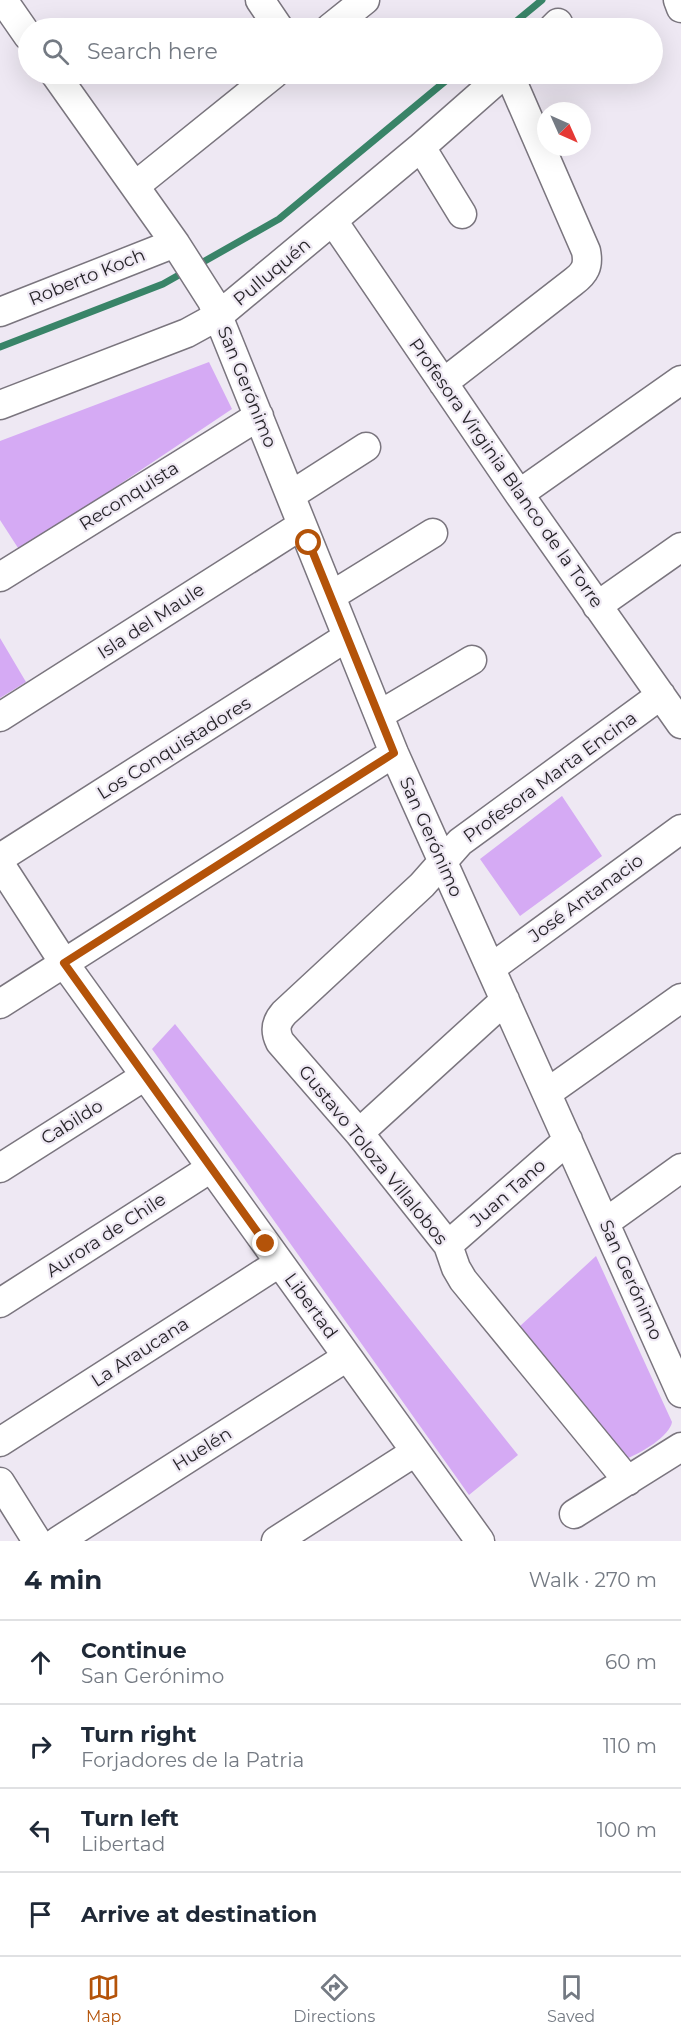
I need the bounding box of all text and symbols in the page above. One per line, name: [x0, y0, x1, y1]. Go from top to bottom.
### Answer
search box: [18, 18, 663, 84]
icon: search: [39, 35, 72, 68]
text: Search here: [87, 38, 218, 65]
north arrow: [537, 102, 591, 156]
street label: Pulluquén: [229, 233, 315, 311]
street label: Roberto Koch: [26, 244, 148, 310]
street label: San Gerónimo: [213, 323, 281, 451]
street label: Profesora Virginia Blanco de la Torre: [404, 334, 608, 612]
street label: Reconquista: [75, 457, 183, 535]
route start: [295, 529, 321, 555]
street label: Isla del Maule: [94, 578, 209, 664]
street label: Los Conquistadores: [93, 692, 255, 804]
street label: Profesora Marta Encina: [459, 707, 641, 847]
street label: San Gerónimo: [395, 774, 467, 900]
street label: José Antanacio: [524, 849, 648, 948]
street label: Gustavo Toloza Villalobos: [294, 1061, 452, 1249]
street label: Cabildo: [37, 1094, 107, 1150]
street label: Juan Tano: [465, 1154, 550, 1232]
street label: Aurora de Chile: [42, 1188, 170, 1282]
street label: San Gerónimo: [595, 1217, 667, 1343]
route end: [252, 1230, 278, 1256]
street label: Libertad: [280, 1269, 342, 1343]
street label: La Araucana: [87, 1312, 193, 1392]
street label: Huelén: [168, 1422, 236, 1476]
text: 4 min: [24, 1564, 102, 1596]
text: Walk · 270 m: [529, 1568, 657, 1592]
text: Continue: [81, 1637, 187, 1664]
icon: ahead: [24, 1646, 57, 1679]
text: 60 m: [605, 1650, 657, 1674]
text: San Gerónimo: [81, 1664, 224, 1688]
text: Turn right: [81, 1721, 196, 1748]
icon: right: [24, 1730, 57, 1763]
text: 110 m: [603, 1734, 657, 1758]
text: Forjadores de la Patria: [81, 1748, 304, 1772]
text: Turn left: [81, 1805, 179, 1832]
icon: left: [24, 1814, 57, 1847]
text: 100 m: [597, 1818, 657, 1842]
text: Libertad: [81, 1832, 165, 1856]
icon: arrive: [24, 1898, 57, 1931]
text: Arrive at destination: [81, 1901, 317, 1928]
tab: Map: [86, 1971, 121, 2026]
tab: Directions: [293, 1971, 375, 2026]
tab: Saved: [547, 1971, 595, 2026]

